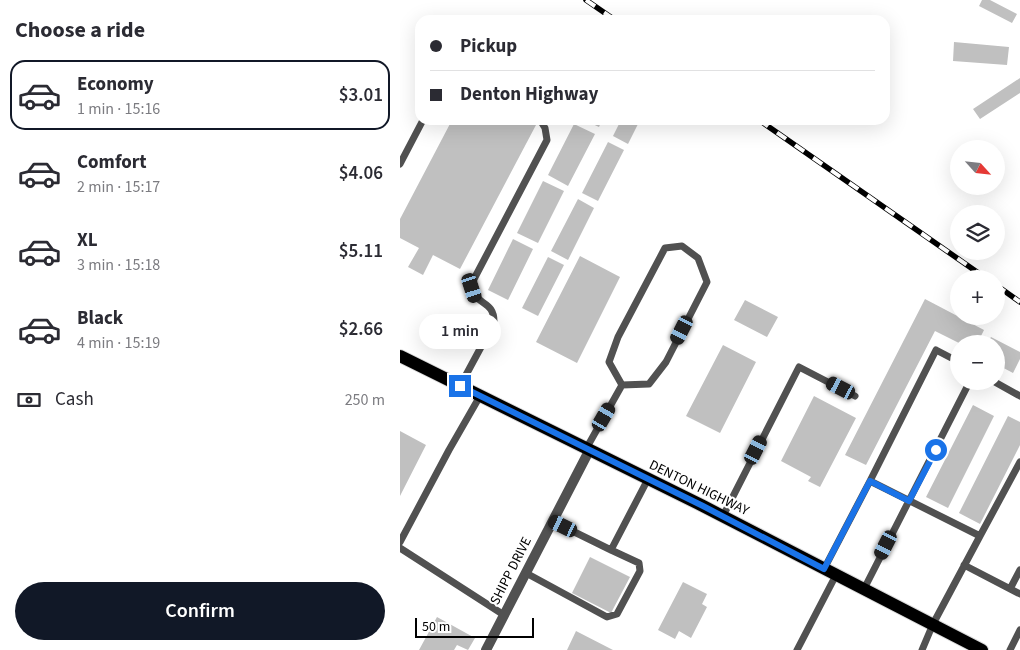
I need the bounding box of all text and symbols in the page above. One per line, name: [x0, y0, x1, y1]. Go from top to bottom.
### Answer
text: Choose a ride: [15, 14, 145, 46]
text: Pickup: [460, 33, 517, 60]
text: Economy: [77, 71, 154, 98]
icon: car: [17, 73, 62, 118]
text: Denton Highway: [460, 81, 598, 108]
text: $3.01: [339, 82, 383, 109]
text: 1 min · 15:16: [77, 98, 160, 120]
north arrow: [950, 140, 1005, 195]
map controls: [950, 140, 1005, 390]
text: Comfort: [77, 149, 147, 176]
icon: car: [17, 151, 62, 196]
text: $4.06: [339, 160, 383, 187]
text: 2 min · 15:17: [77, 176, 160, 198]
button: layers: [950, 205, 1005, 260]
text: XL: [77, 227, 98, 254]
icon: car: [17, 229, 62, 274]
text: $5.11: [339, 238, 383, 265]
text: 3 min · 15:18: [77, 254, 160, 276]
button: +: [950, 270, 1005, 325]
car: [460, 271, 483, 305]
text: Black: [77, 305, 123, 332]
icon: car: [17, 307, 62, 352]
car: [668, 313, 695, 347]
callout: 1 min: [419, 314, 501, 348]
text: $2.66: [339, 316, 383, 343]
text: 1 min: [441, 320, 479, 342]
text: 4 min · 15:19: [77, 332, 160, 354]
button: −: [950, 335, 1005, 390]
route end: [449, 375, 471, 397]
car: [824, 375, 857, 401]
icon: cash: [15, 386, 43, 414]
text: Cash: [55, 386, 94, 413]
text: 250 m: [345, 389, 385, 411]
car: [590, 400, 617, 434]
car: [742, 433, 769, 467]
route start: [925, 439, 947, 461]
street label: DENTON HIGHWAY: [646, 455, 753, 521]
car: [546, 513, 579, 539]
car: [872, 528, 899, 562]
street label: SHIPP DRIVE: [485, 534, 537, 608]
button: Confirm: [15, 582, 385, 640]
scale bar: [415, 615, 534, 638]
text: 50 m: [422, 617, 450, 637]

